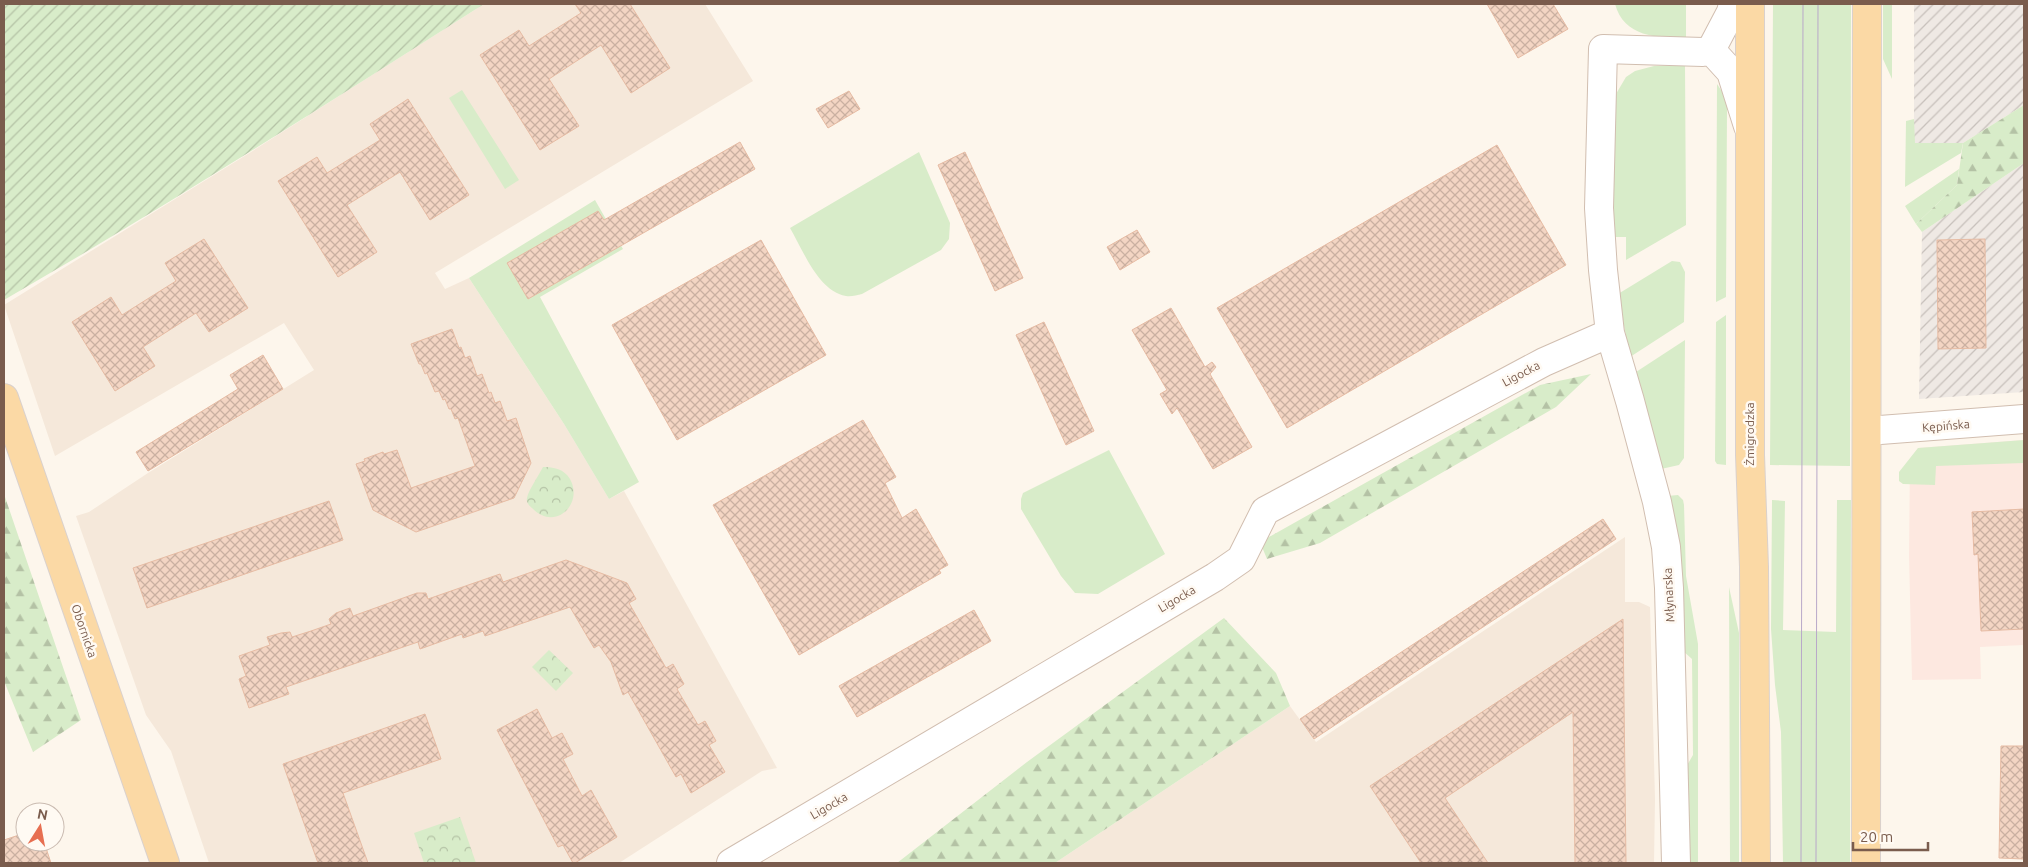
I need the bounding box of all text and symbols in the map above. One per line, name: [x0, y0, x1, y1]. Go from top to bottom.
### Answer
street label: Ligocka: [1500, 358, 1542, 389]
street label: Żmigrodzka: [1743, 402, 1756, 466]
street label: Kępińska: [1921, 417, 1970, 434]
street label: Młynarska: [1661, 568, 1676, 623]
street label: Ligocka: [1156, 583, 1198, 614]
street label: Obornicka: [69, 602, 100, 659]
street label: Ligocka: [808, 790, 850, 821]
north arrow: [15, 802, 65, 852]
text: N: [36, 805, 49, 823]
scale bar: [1853, 820, 1928, 852]
text: 20 m: [1860, 828, 1893, 845]

